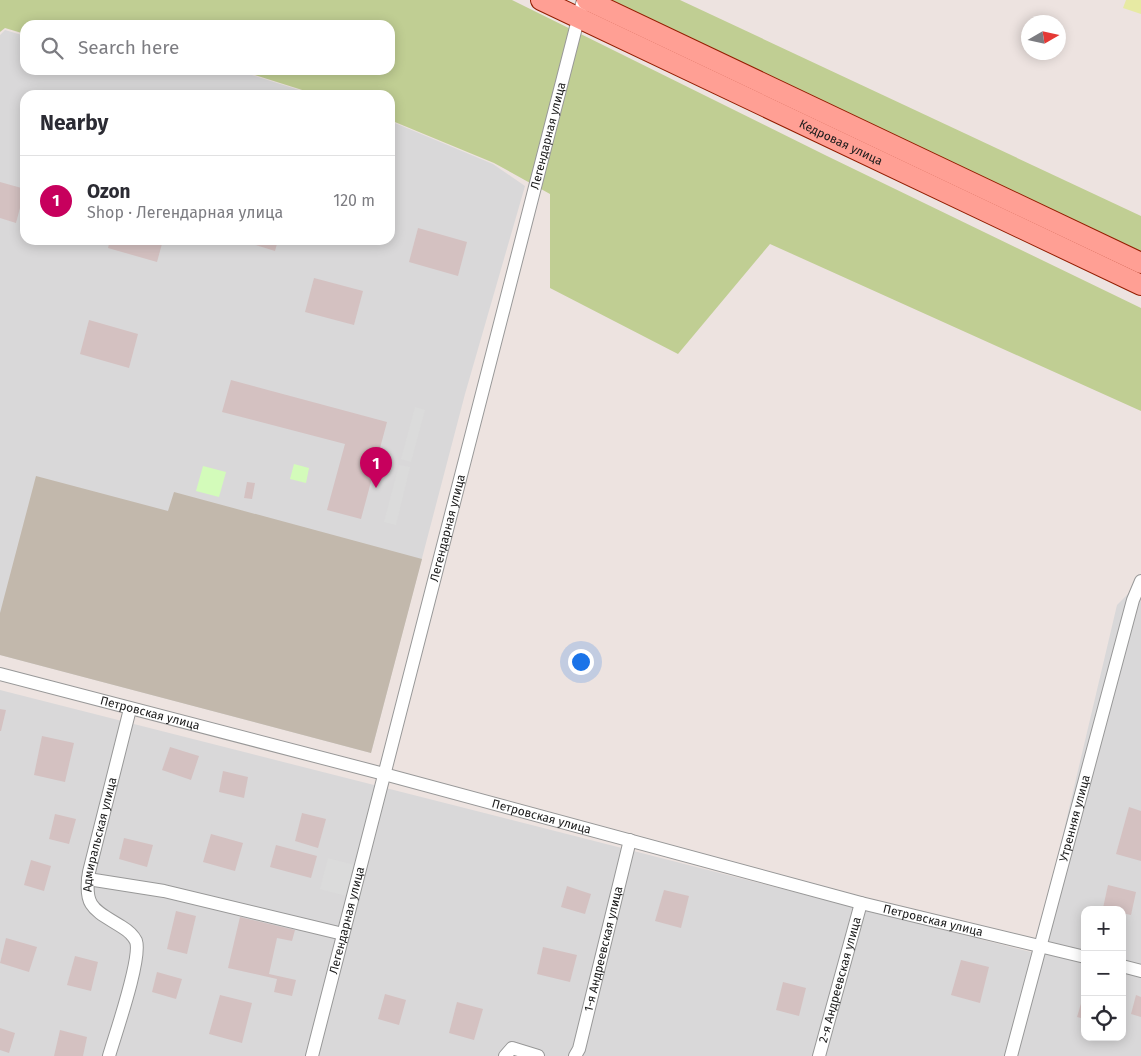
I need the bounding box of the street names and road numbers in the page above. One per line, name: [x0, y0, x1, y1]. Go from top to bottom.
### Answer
street label: Легендарная улица: [528, 81, 569, 191]
street label: Кедровая улица: [797, 117, 885, 168]
street label: Легендарная улица: [427, 473, 468, 583]
street label: Петровская улица: [99, 693, 201, 733]
street label: Утренняя улица: [1056, 773, 1093, 863]
street label: Адмиральская улица: [80, 776, 120, 892]
street label: Петровская улица: [490, 796, 593, 837]
street label: Легендарная улица: [326, 865, 367, 976]
street label: 1-я Андреевская улица: [581, 885, 625, 1013]
street label: Петровская улица: [882, 902, 984, 939]
street label: 2-я Андреевская улица: [816, 915, 864, 1044]

